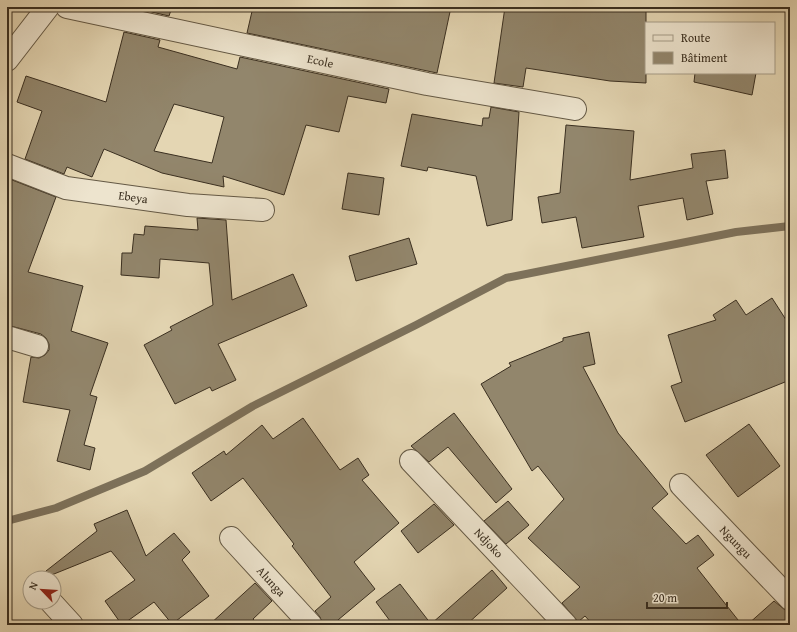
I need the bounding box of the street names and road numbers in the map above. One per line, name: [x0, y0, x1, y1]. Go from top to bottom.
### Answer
street label: Ecole: [306, 50, 335, 72]
street label: Ebeya: [117, 186, 149, 207]
street label: Ngungu: [716, 522, 756, 562]
street label: Ndjoko: [471, 524, 507, 562]
street label: Alunga: [253, 562, 290, 600]

